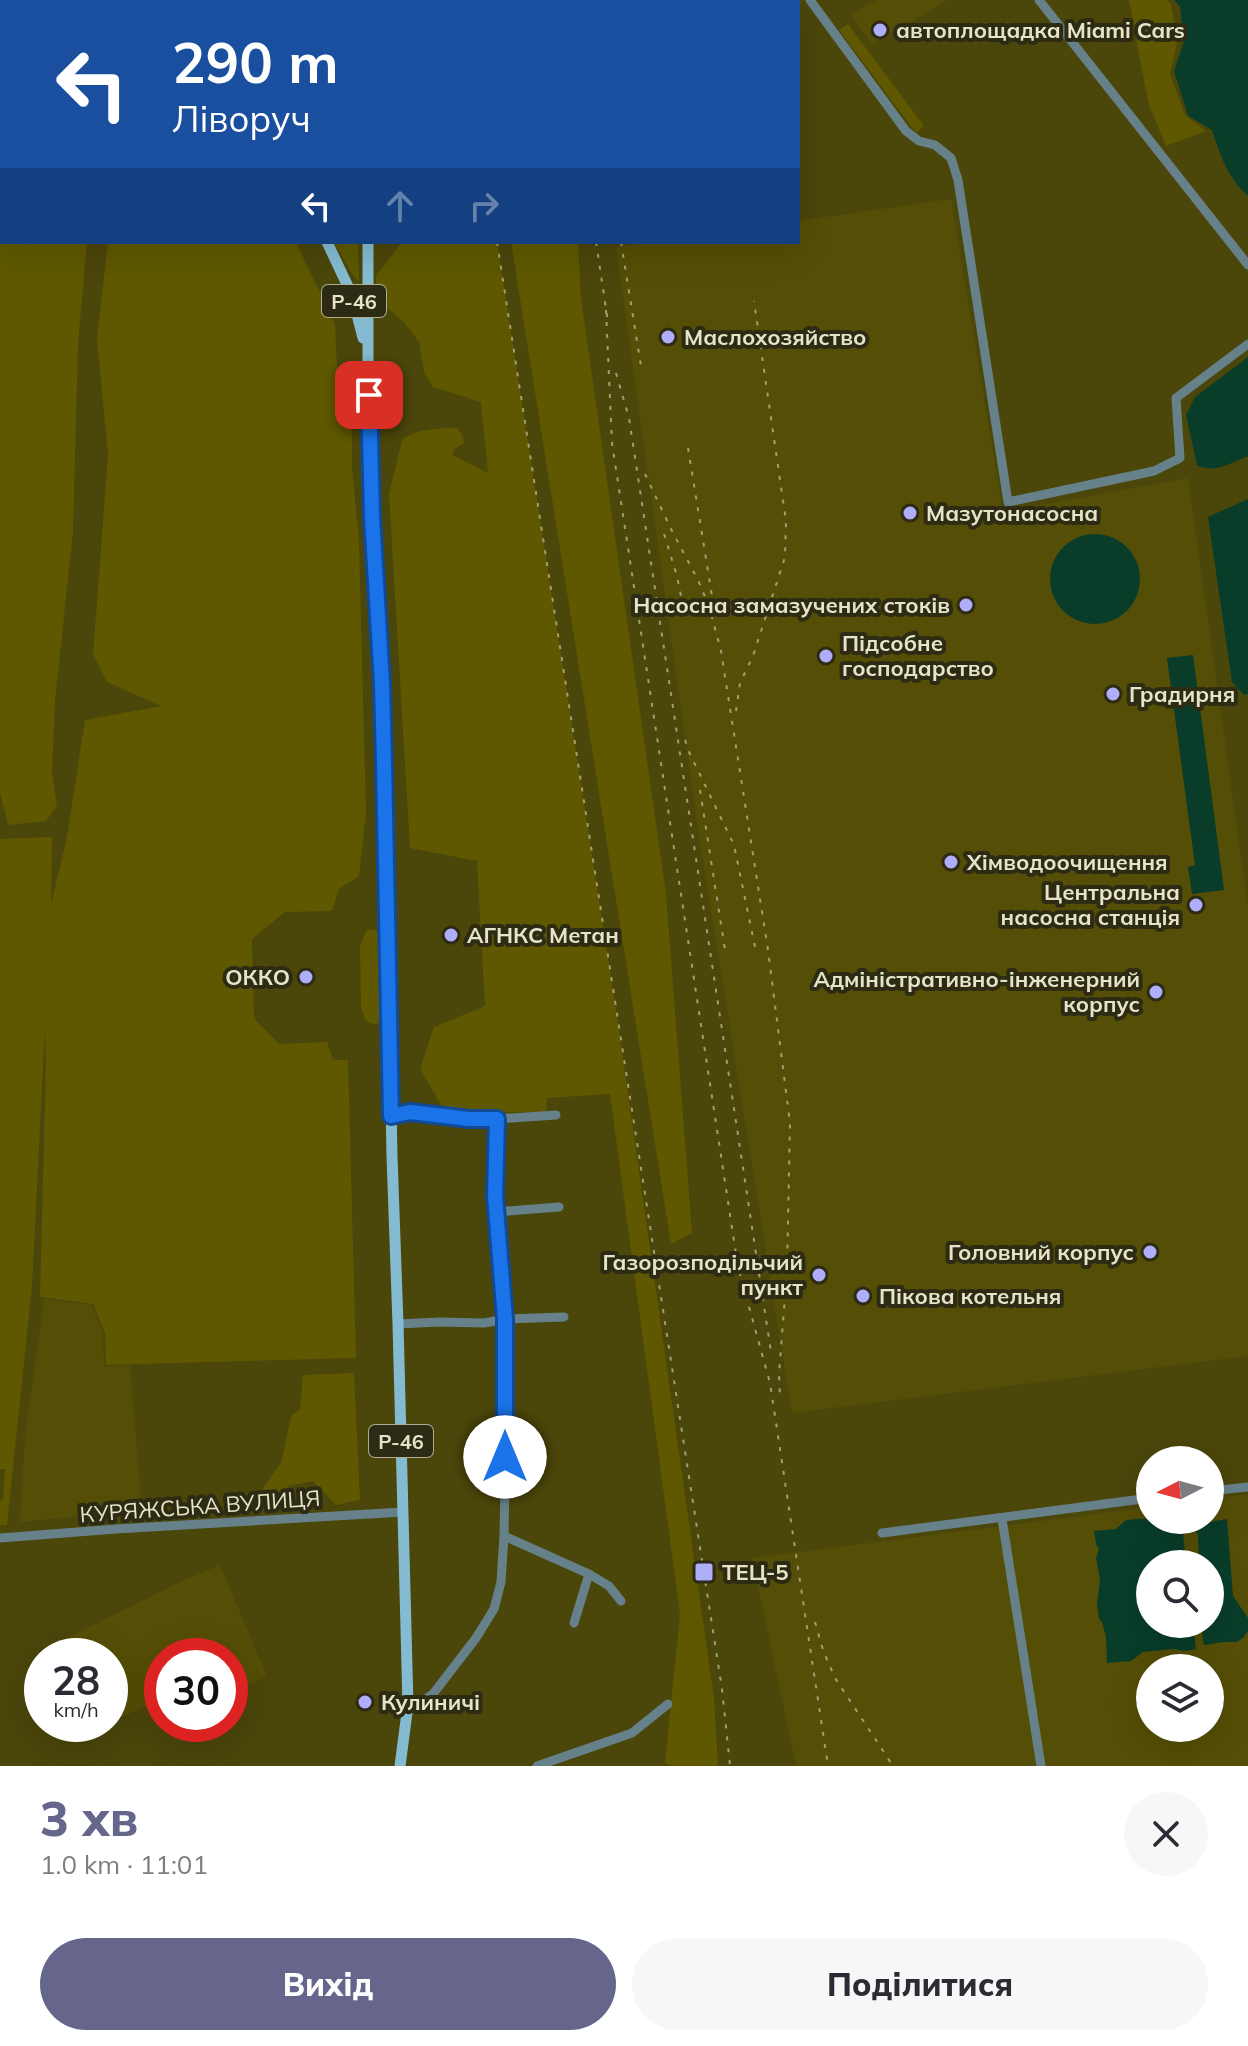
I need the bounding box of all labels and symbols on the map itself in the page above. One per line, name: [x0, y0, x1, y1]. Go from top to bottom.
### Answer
place label: автоплощадка Miami Cars: [896, 16, 1185, 44]
marker: автоплощадка Miami Cars: [871, 21, 889, 39]
road number: Р-46: [322, 285, 386, 317]
place label: Маслохозяйство: [684, 323, 866, 351]
marker: Маслохозяйство: [659, 328, 677, 346]
pin: [335, 361, 403, 429]
place label: Мазутонасосна: [926, 499, 1098, 527]
marker: Мазутонасосна: [901, 504, 919, 522]
place label: Насосна замазучених стоків: [633, 591, 950, 619]
marker: Насосна замазучених стоків: [957, 596, 975, 614]
place label: Підсобне господарство: [842, 629, 994, 682]
marker: Підсобне господарство: [817, 647, 835, 665]
place label: Градирня: [1129, 680, 1235, 708]
marker: Градирня: [1104, 685, 1122, 703]
place label: Хімводоочищення: [966, 848, 1168, 876]
marker: Хімводоочищення: [942, 853, 960, 871]
place label: Центральна насосна станція: [1001, 878, 1180, 931]
marker: Центральна насосна станція: [1187, 896, 1205, 914]
place label: АГНКС Метан: [467, 921, 619, 949]
marker: АГНКС Метан: [442, 926, 460, 944]
place label: ОККО: [225, 963, 290, 991]
place label: Адміністративно-інженерний корпус: [814, 965, 1140, 1018]
marker: ОККО: [297, 968, 315, 986]
marker: Адміністративно-інженерний корпус: [1147, 983, 1165, 1001]
place label: Головний корпус: [948, 1238, 1134, 1266]
marker: Головний корпус: [1141, 1243, 1159, 1261]
place label: Газорозподільчий пункт: [603, 1248, 803, 1301]
marker: Газорозподільчий пункт: [810, 1266, 828, 1284]
place label: Пікова котельня: [879, 1282, 1061, 1310]
marker: Пікова котельня: [854, 1287, 872, 1305]
position arrow: [463, 1415, 547, 1499]
road number: Р-46: [369, 1425, 433, 1457]
north arrow: [1136, 1446, 1224, 1534]
street label: КУРЯЖСЬКА ВУЛИЦЯ: [79, 1484, 321, 1528]
place label: ТЕЦ-5: [722, 1558, 789, 1586]
marker: ТЕЦ-5: [693, 1561, 715, 1583]
speed limit sign: 30: [144, 1638, 248, 1742]
place label: Кулиничі: [381, 1688, 480, 1716]
marker: Кулиничі: [356, 1693, 374, 1711]

